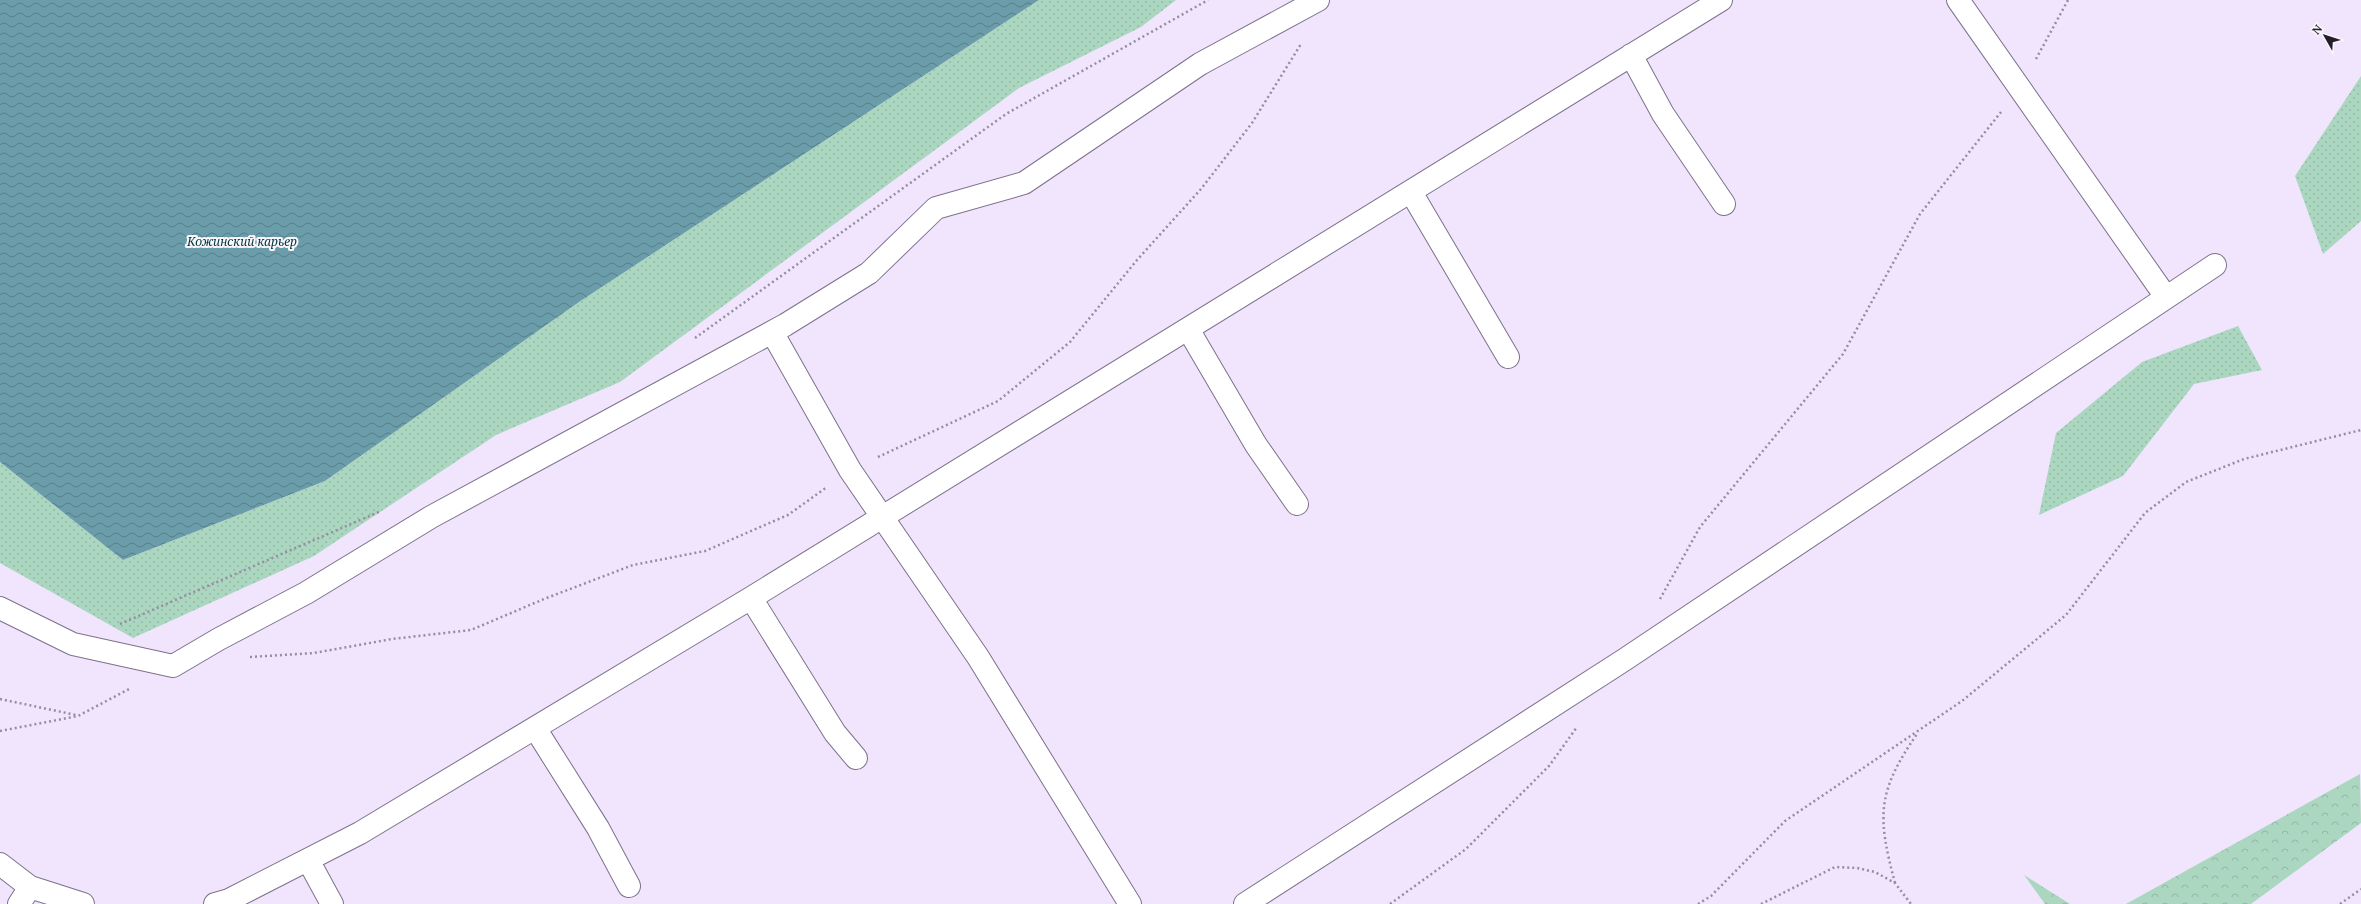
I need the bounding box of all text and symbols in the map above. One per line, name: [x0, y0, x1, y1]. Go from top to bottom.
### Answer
north arrow: [2305, 16, 2345, 56]
text: N: [2308, 21, 2326, 37]
water label: Кожинский карьер: [186, 233, 297, 250]

